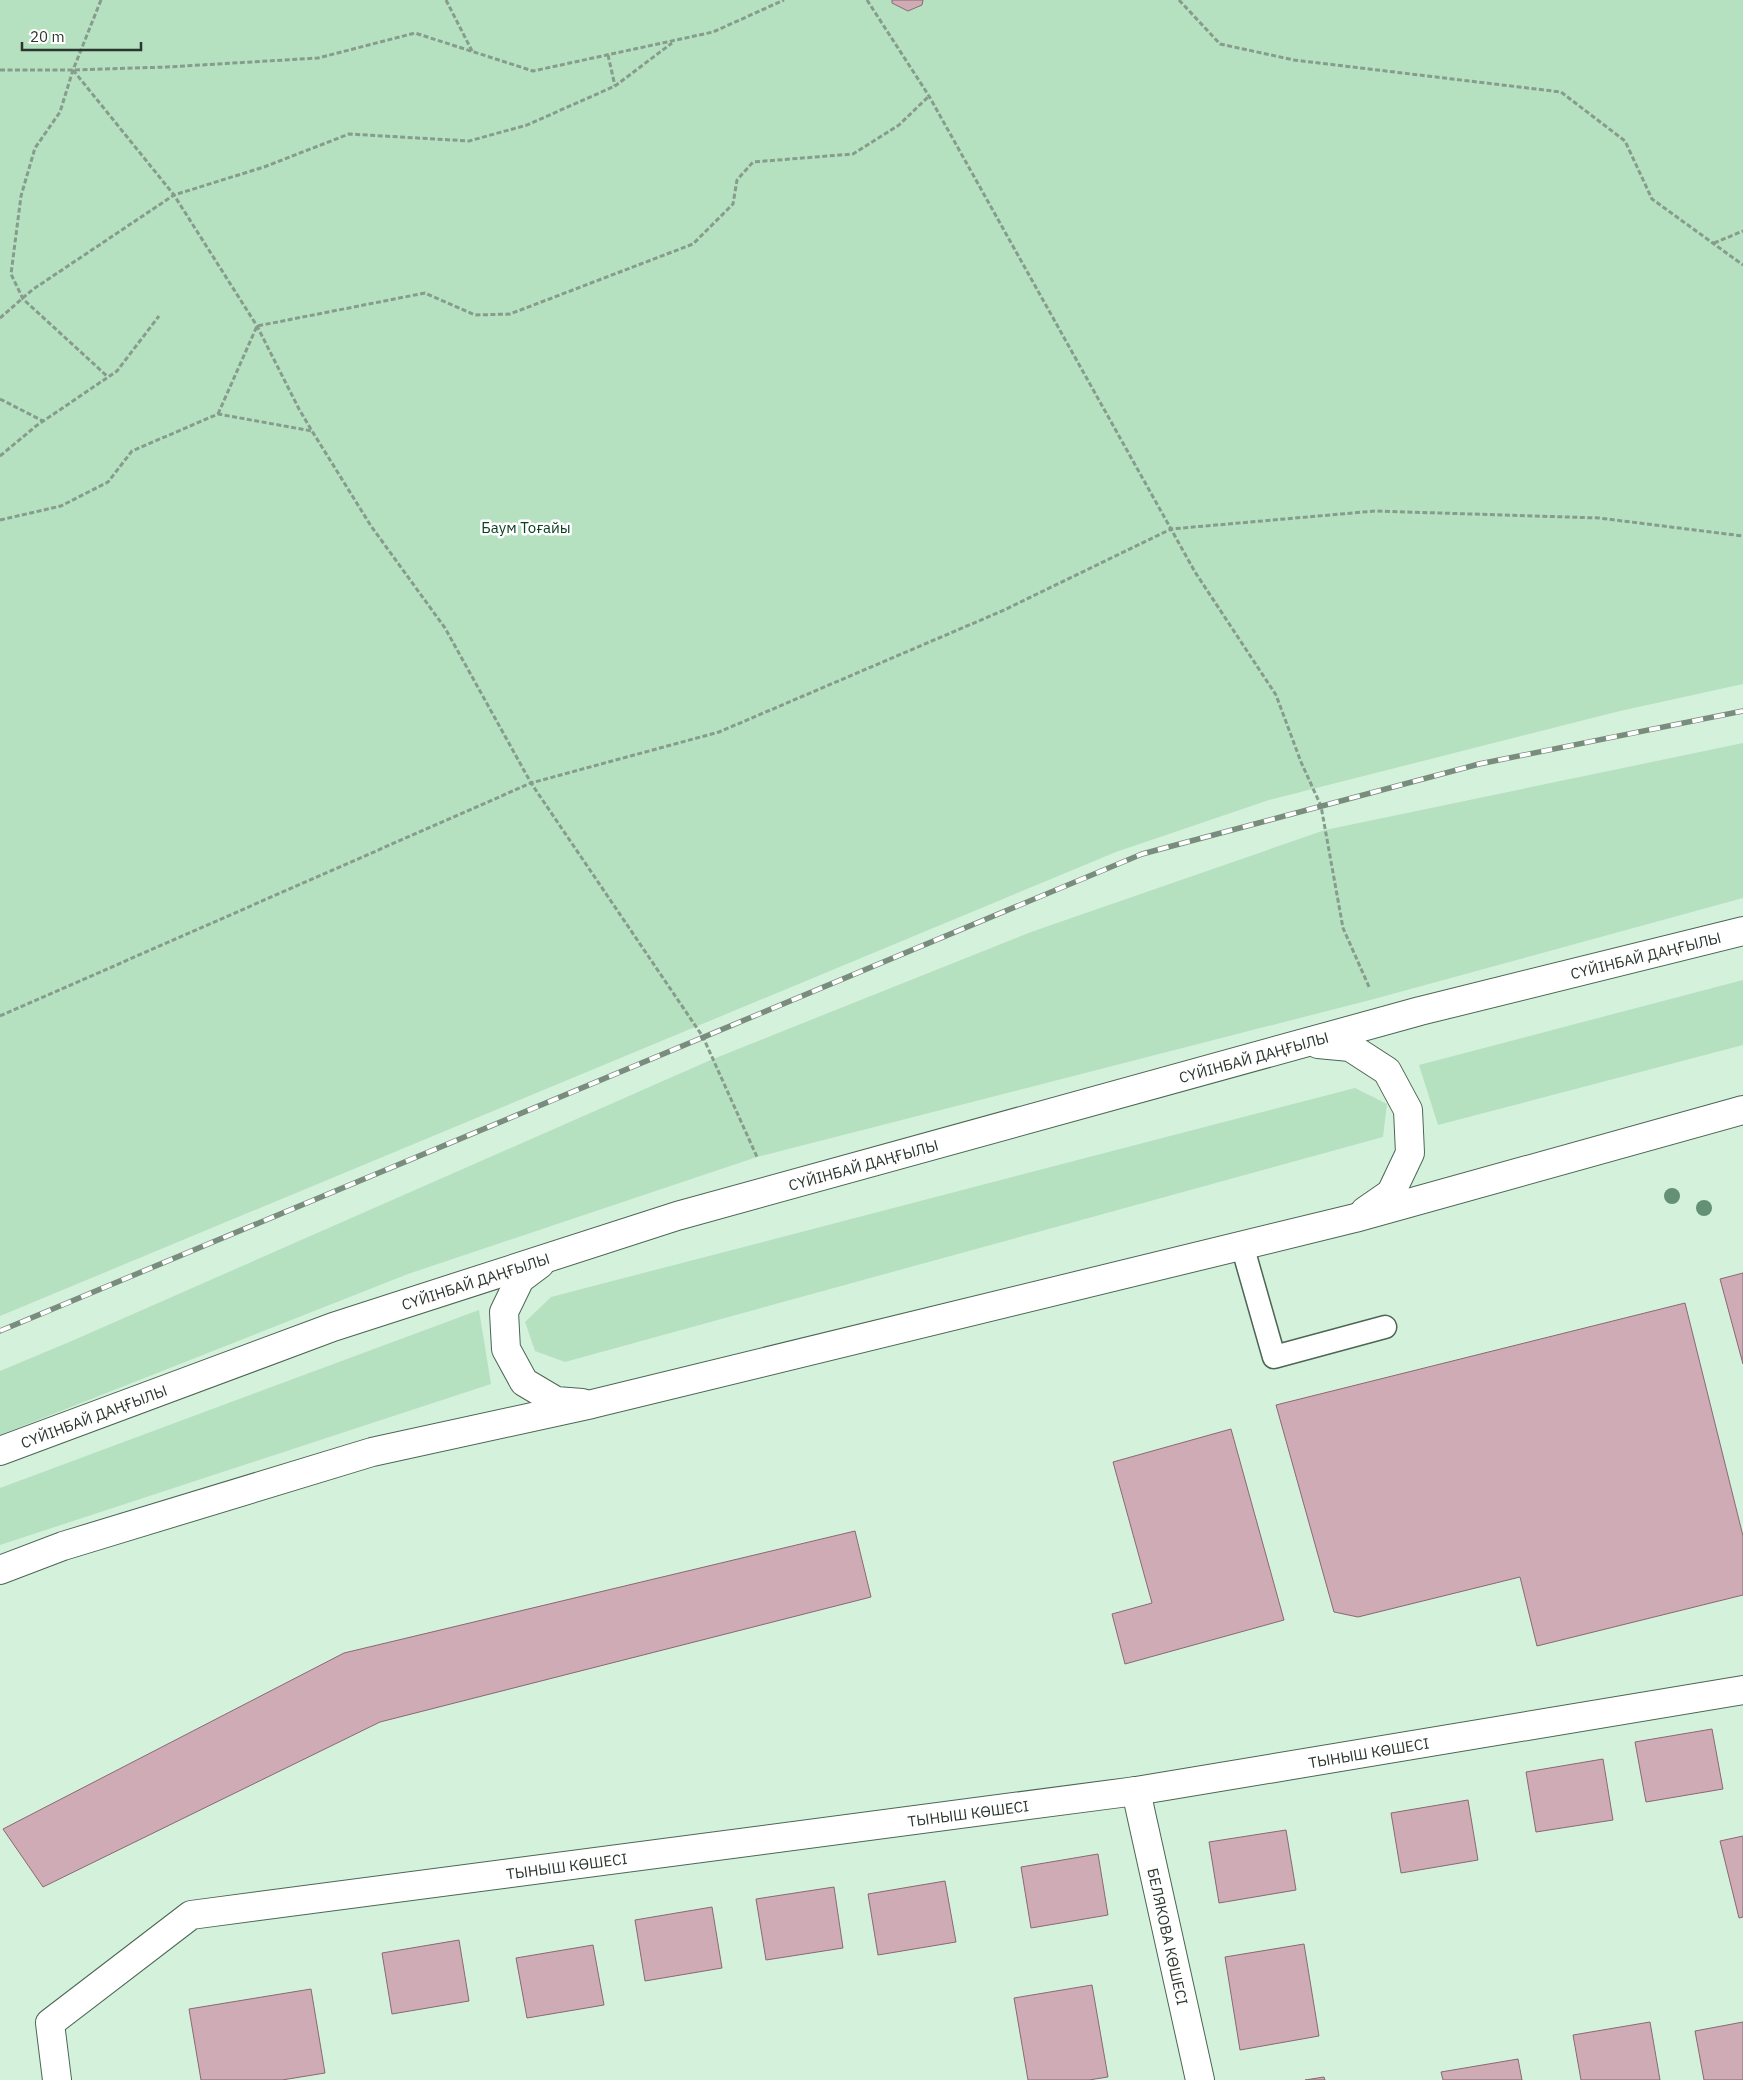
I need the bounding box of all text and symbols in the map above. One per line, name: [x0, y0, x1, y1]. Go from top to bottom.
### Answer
scale bar: [22, 20, 141, 52]
text: 20 m: [30, 27, 65, 46]
park label: Баум Тоғайы: [481, 518, 571, 537]
street label: СҮЙІНБАЙ ДАҢҒЫЛЫ: [1568, 927, 1723, 983]
street label: СҮЙІНБАЙ ДАҢҒЫЛЫ: [1177, 1027, 1331, 1087]
street label: СҮЙІНБАЙ ДАҢҒЫЛЫ: [786, 1135, 940, 1194]
street label: СҮЙІНБАЙ ДАҢҒЫЛЫ: [399, 1248, 552, 1314]
street label: СҮЙІНБАЙ ДАҢҒЫЛЫ: [18, 1380, 169, 1452]
street label: ТЫНЫШ КӨШЕСІ: [1307, 1733, 1430, 1772]
street label: ТЫНЫШ КӨШЕСІ: [907, 1796, 1030, 1830]
street label: ТЫНЫШ КӨШЕСІ: [505, 1848, 628, 1883]
street label: БЕЛЯКОВА КӨШЕСІ: [1144, 1866, 1193, 2007]

